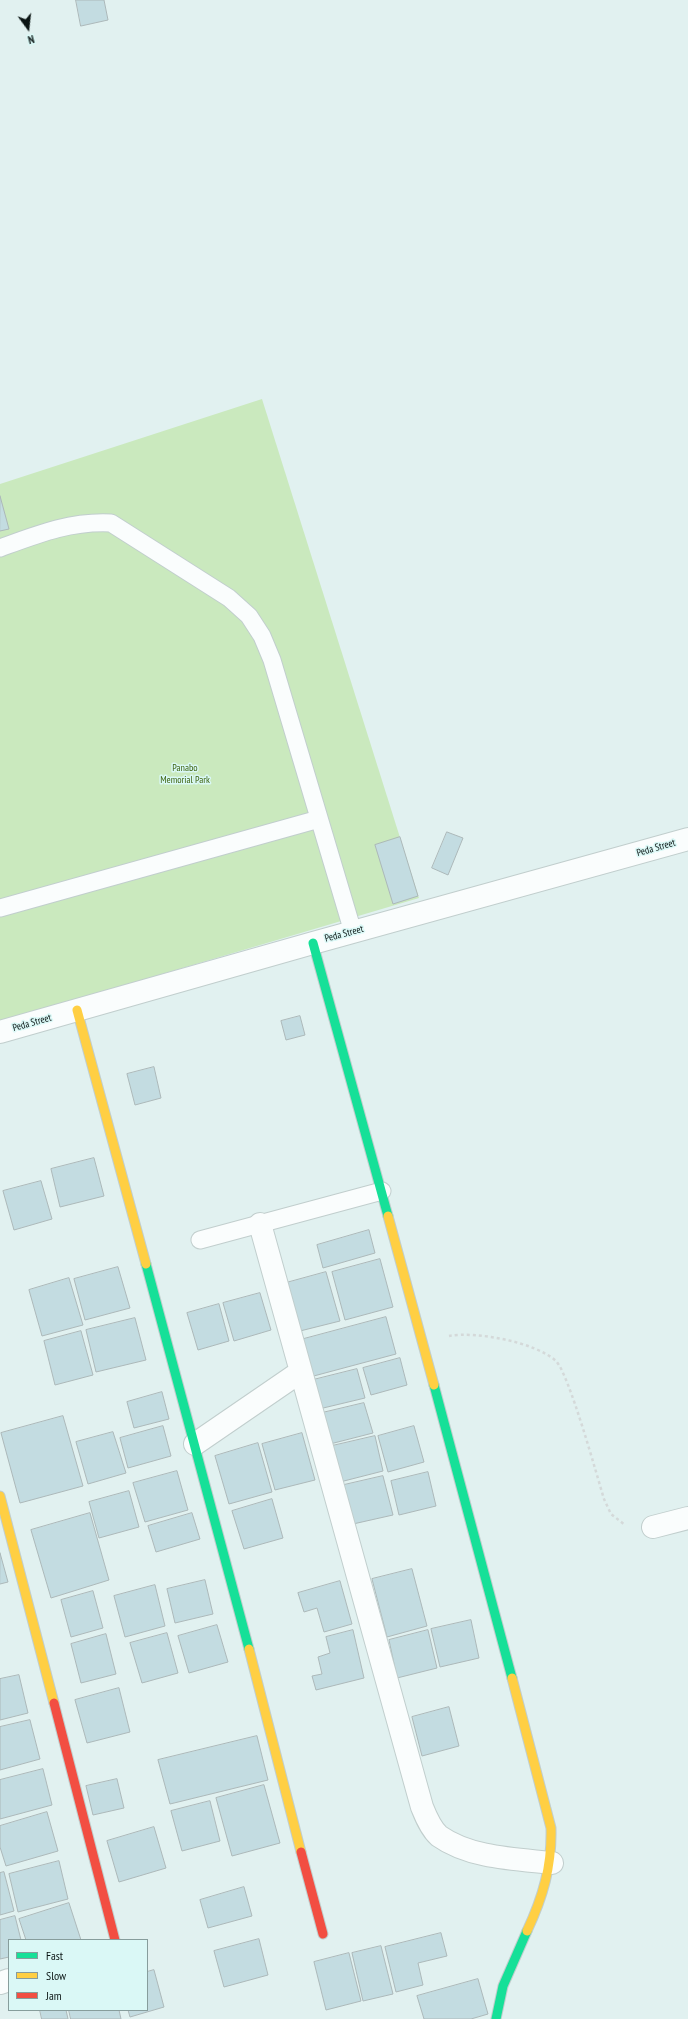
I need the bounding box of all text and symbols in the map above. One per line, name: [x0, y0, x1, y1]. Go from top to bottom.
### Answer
north arrow: [8, 8, 48, 48]
text: N: [26, 32, 36, 47]
park label: Panabo Memorial Park: [160, 762, 210, 786]
street label: Peda Street: [635, 837, 677, 859]
street label: Peda Street: [323, 923, 365, 945]
street label: Peda Street: [11, 1012, 53, 1034]
legend: [8, 1939, 148, 2011]
text: Fast: [46, 1948, 63, 1963]
text: Slow: [46, 1968, 66, 1983]
text: Jam: [46, 1988, 62, 2003]

